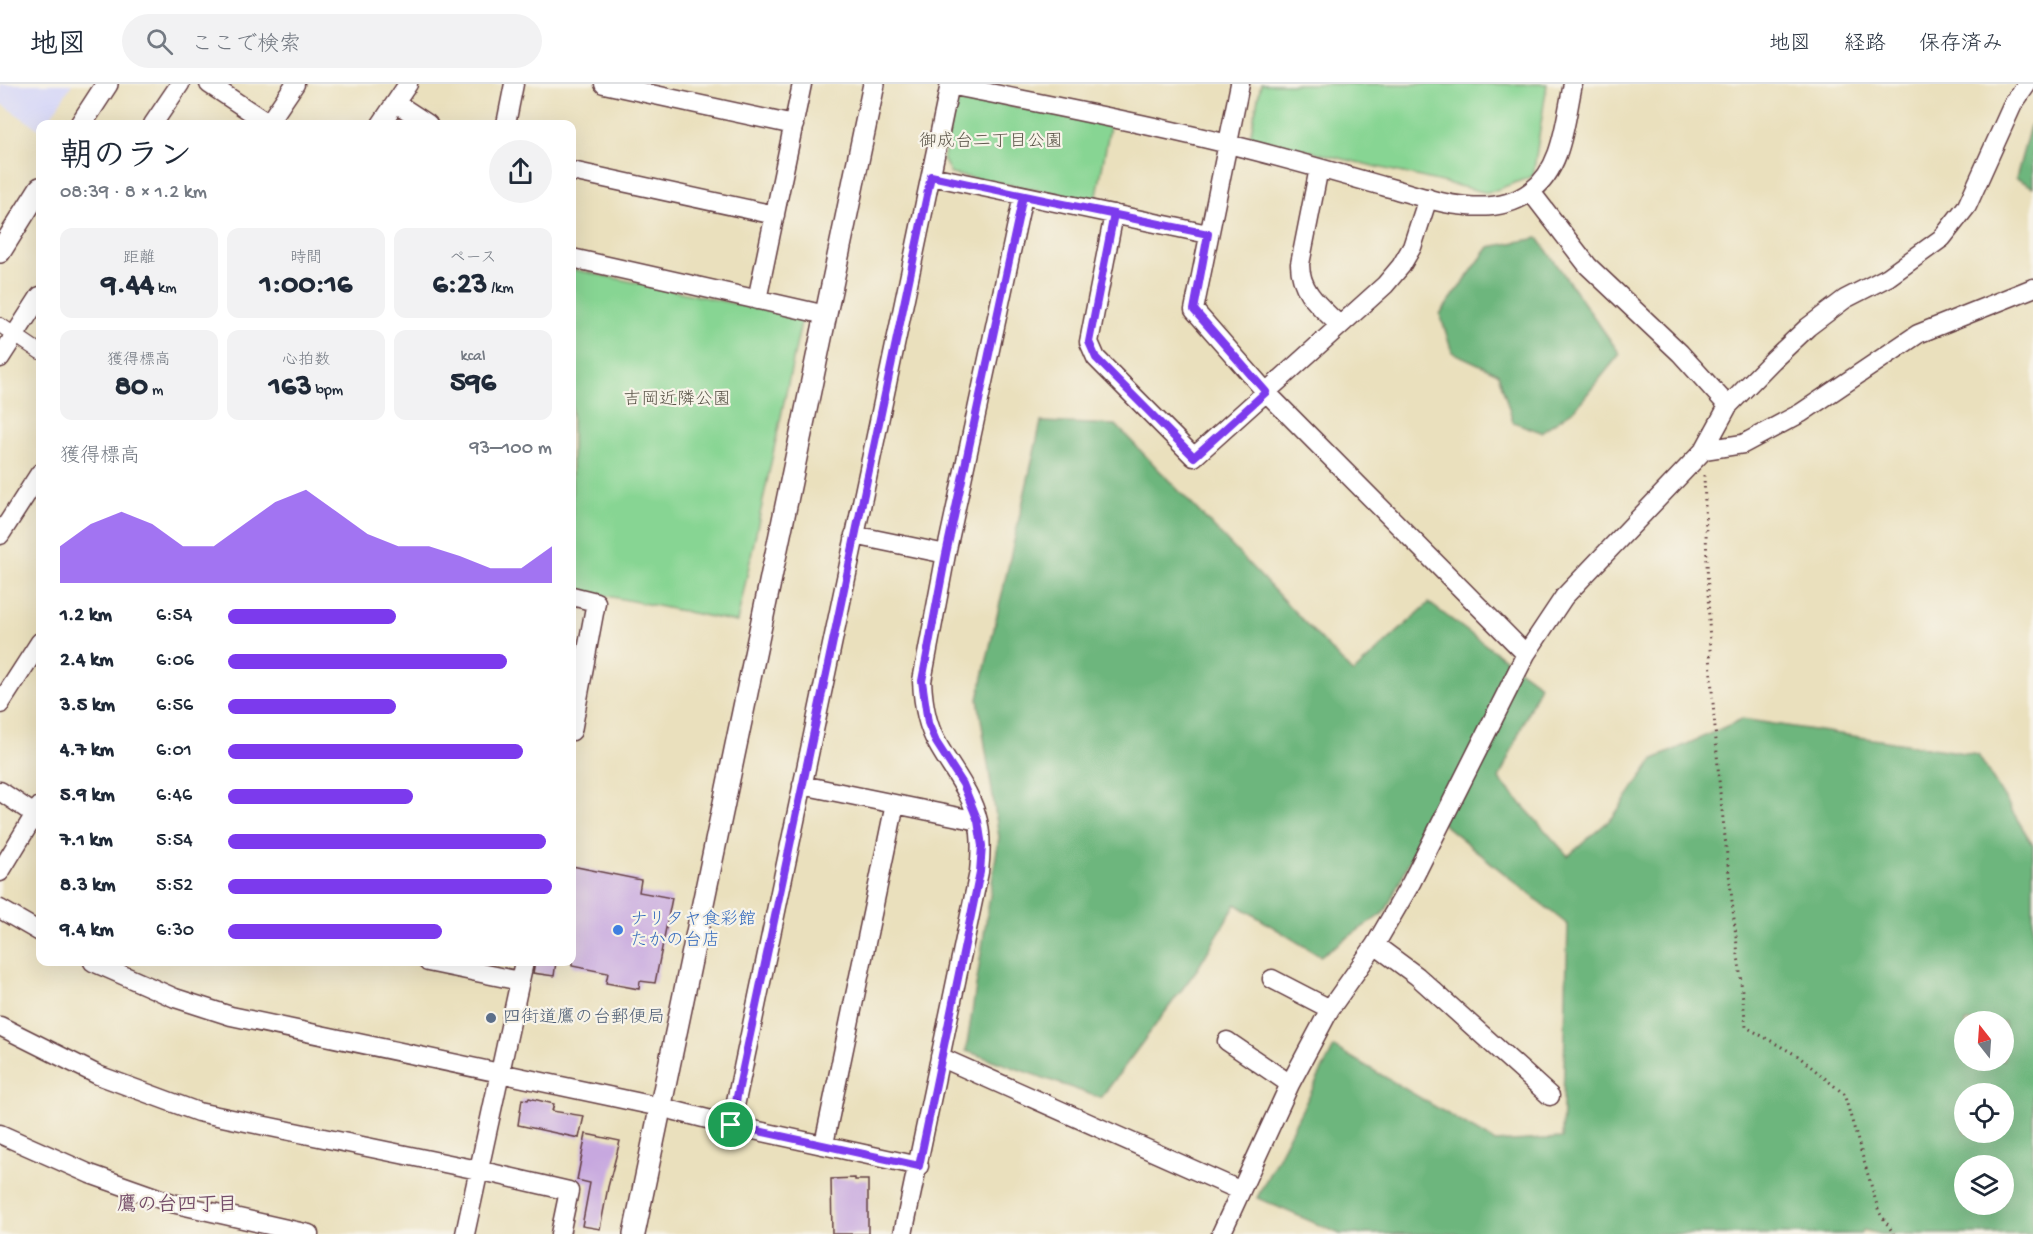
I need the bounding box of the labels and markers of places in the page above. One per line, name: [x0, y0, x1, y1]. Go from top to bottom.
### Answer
place label: ナリタヤ食彩館 たかの台店: [630, 909, 756, 952]
marker: ナリタヤ食彩館 たかの台店: [611, 923, 625, 937]
place label: 四街道鷹の台郵便局: [503, 1007, 665, 1029]
marker: 四街道鷹の台郵便局: [484, 1011, 498, 1025]
pin: [705, 1099, 756, 1150]

